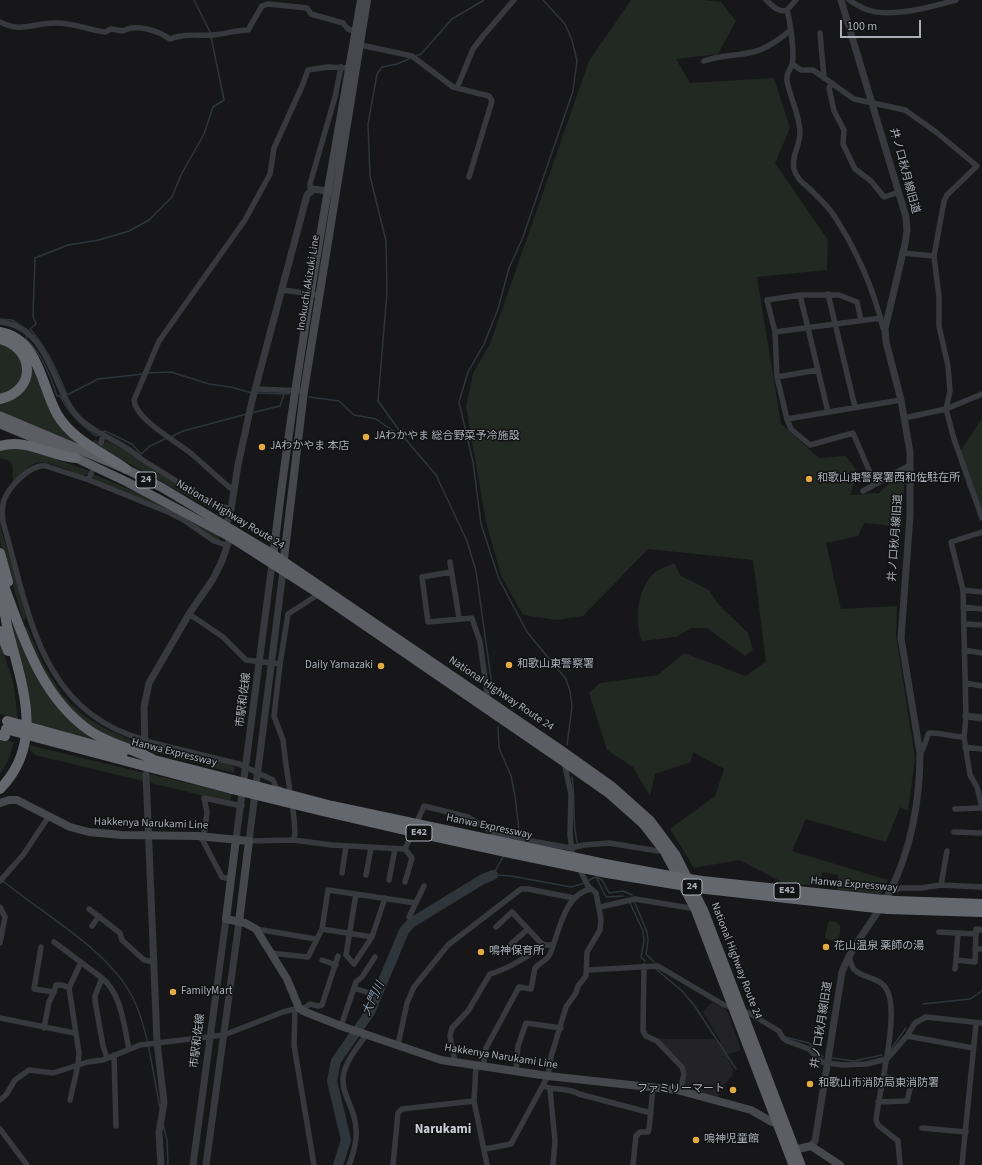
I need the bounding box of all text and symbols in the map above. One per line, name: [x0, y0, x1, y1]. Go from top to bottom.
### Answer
scale bar: [842, 12, 923, 38]
text: 100 m: [847, 18, 877, 35]
street label: 井ノ口秋月線旧道: [886, 127, 922, 215]
street label: Inokuchi Akizuki Line: [295, 234, 323, 332]
place label: JAわかやま 総合野菜予冷施設: [374, 430, 519, 444]
marker: JAわかやま 総合野菜予冷施設: [361, 432, 371, 442]
place label: JAわかやま 本店: [270, 440, 349, 454]
marker: JAわかやま 本店: [257, 442, 267, 452]
road number: 24: [136, 472, 156, 488]
place label: 和歌山東警察署西和佐駐在所: [817, 472, 960, 486]
marker: 和歌山東警察署西和佐駐在所: [804, 474, 814, 484]
street label: National Highway Route 24: [174, 477, 286, 553]
street label: 井ノ口秋月線旧道: [886, 494, 906, 582]
street label: National Highway Route 24: [446, 654, 556, 734]
place label: 和歌山東警察署: [517, 658, 594, 672]
place label: Daily Yamazaki: [305, 659, 373, 673]
marker: 和歌山東警察署: [504, 660, 514, 670]
marker: Daily Yamazaki: [376, 661, 386, 671]
street label: 市駅和佐線: [234, 672, 254, 728]
street label: Hanwa Expressway: [130, 736, 218, 770]
street label: Hanwa Expressway: [445, 811, 533, 843]
street label: Hakkenya Narukami Line: [94, 815, 208, 833]
road number: E42: [406, 825, 432, 841]
street label: Hanwa Expressway: [810, 875, 898, 895]
road number: 24: [682, 879, 702, 895]
road number: E42: [774, 883, 800, 899]
street label: National Highway Route 24: [708, 901, 764, 1021]
place label: 花山温泉 薬師の湯: [834, 940, 924, 954]
marker: 花山温泉 薬師の湯: [821, 942, 831, 952]
place label: 鳴神保育所: [489, 945, 544, 959]
marker: 鳴神保育所: [476, 947, 486, 957]
water label: 大門川: [360, 980, 388, 1018]
street label: 井ノ口秋月線旧道: [809, 981, 835, 1069]
place label: FamilyMart: [181, 985, 232, 999]
marker: FamilyMart: [168, 987, 178, 997]
street label: 市駅和佐線: [188, 1013, 208, 1069]
street label: Hakkenya Narukami Line: [443, 1042, 559, 1072]
place label: 和歌山市消防局東消防署: [818, 1077, 939, 1091]
marker: 和歌山市消防局東消防署: [805, 1079, 815, 1089]
place label: ファミリーマート: [637, 1083, 725, 1097]
marker: ファミリーマート: [728, 1085, 738, 1095]
district label: Narukami: [415, 1122, 471, 1138]
place label: 嗚神児童館: [704, 1133, 759, 1147]
marker: 嗚神児童館: [691, 1135, 701, 1145]

